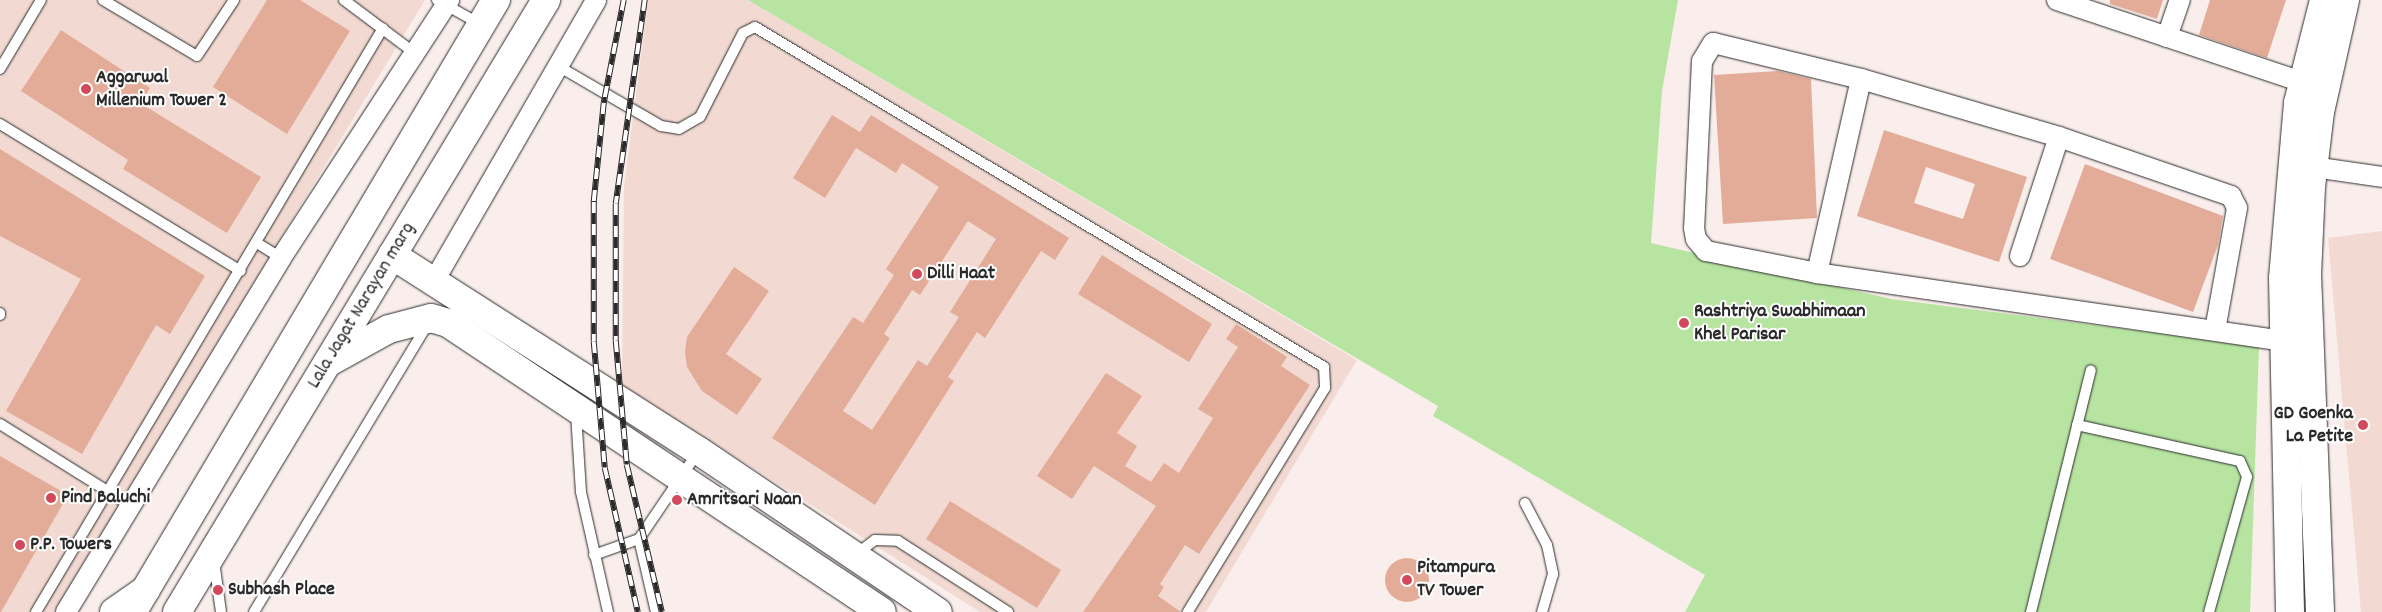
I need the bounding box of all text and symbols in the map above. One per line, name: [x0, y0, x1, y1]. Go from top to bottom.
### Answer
place label: Aggarwal Millenium Tower 2: [96, 66, 227, 113]
marker: Aggarwal Millenium Tower 2: [80, 83, 92, 95]
street label: Lala Jagat Narayan marg: [303, 219, 421, 393]
place label: Dilli Haat: [927, 262, 995, 286]
marker: Dilli Haat: [911, 268, 923, 280]
place label: Rashtriya Swabhimaan Khel Parisar: [1694, 300, 1866, 347]
marker: Rashtriya Swabhimaan Khel Parisar: [1678, 317, 1690, 329]
place label: GD Goenka La Petite: [2273, 402, 2353, 449]
marker: GD Goenka La Petite: [2357, 419, 2369, 431]
place label: Pind Baluchi: [61, 486, 150, 510]
place label: Amritsari Naan: [687, 488, 801, 512]
marker: Pind Baluchi: [45, 492, 57, 504]
marker: Amritsari Naan: [671, 494, 683, 506]
place label: P.P. Towers: [30, 533, 112, 557]
marker: P.P. Towers: [14, 539, 26, 551]
place label: Pitampura TV Tower: [1417, 556, 1495, 603]
marker: Pitampura TV Tower: [1401, 574, 1413, 586]
place label: Subhash Place: [228, 578, 335, 602]
marker: Subhash Place: [212, 584, 224, 596]

